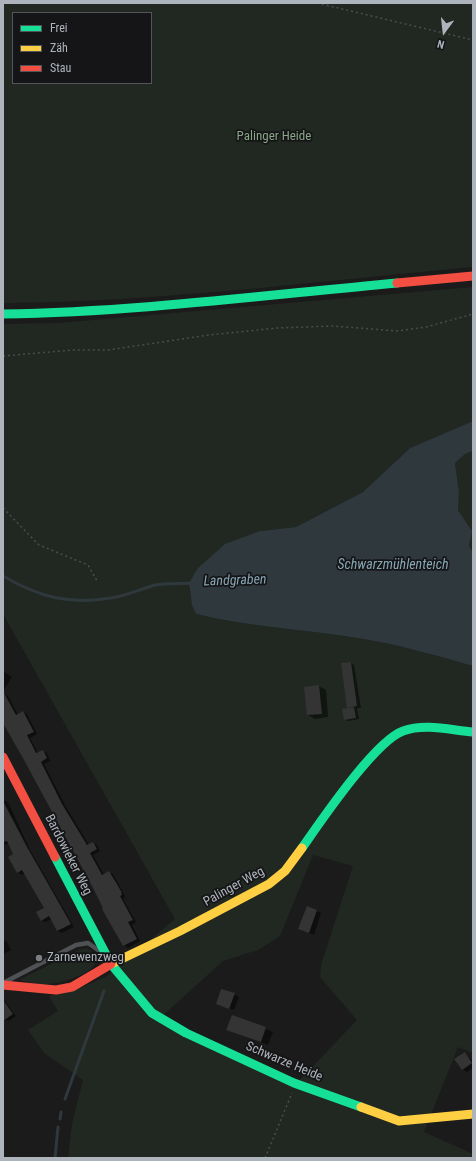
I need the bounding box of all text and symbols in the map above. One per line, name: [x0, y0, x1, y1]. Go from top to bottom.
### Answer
legend: [12, 12, 152, 84]
north arrow: [424, 12, 464, 52]
text: Frei: [50, 21, 68, 35]
text: N: [436, 37, 446, 51]
text: Zäh: [50, 41, 68, 55]
text: Stau: [50, 61, 71, 75]
park label: Palinger Heide: [237, 129, 311, 145]
water label: Schwarzmühlenteich: [337, 557, 449, 573]
water label: Landgraben: [203, 572, 267, 590]
street label: Bardowieker Weg: [41, 812, 95, 898]
street label: Palinger Weg: [201, 864, 267, 910]
place label: Zarnewenzweg: [47, 950, 124, 966]
marker: Zarnewenzweg: [34, 953, 44, 963]
street label: Schwarze Heide: [243, 1039, 325, 1085]

